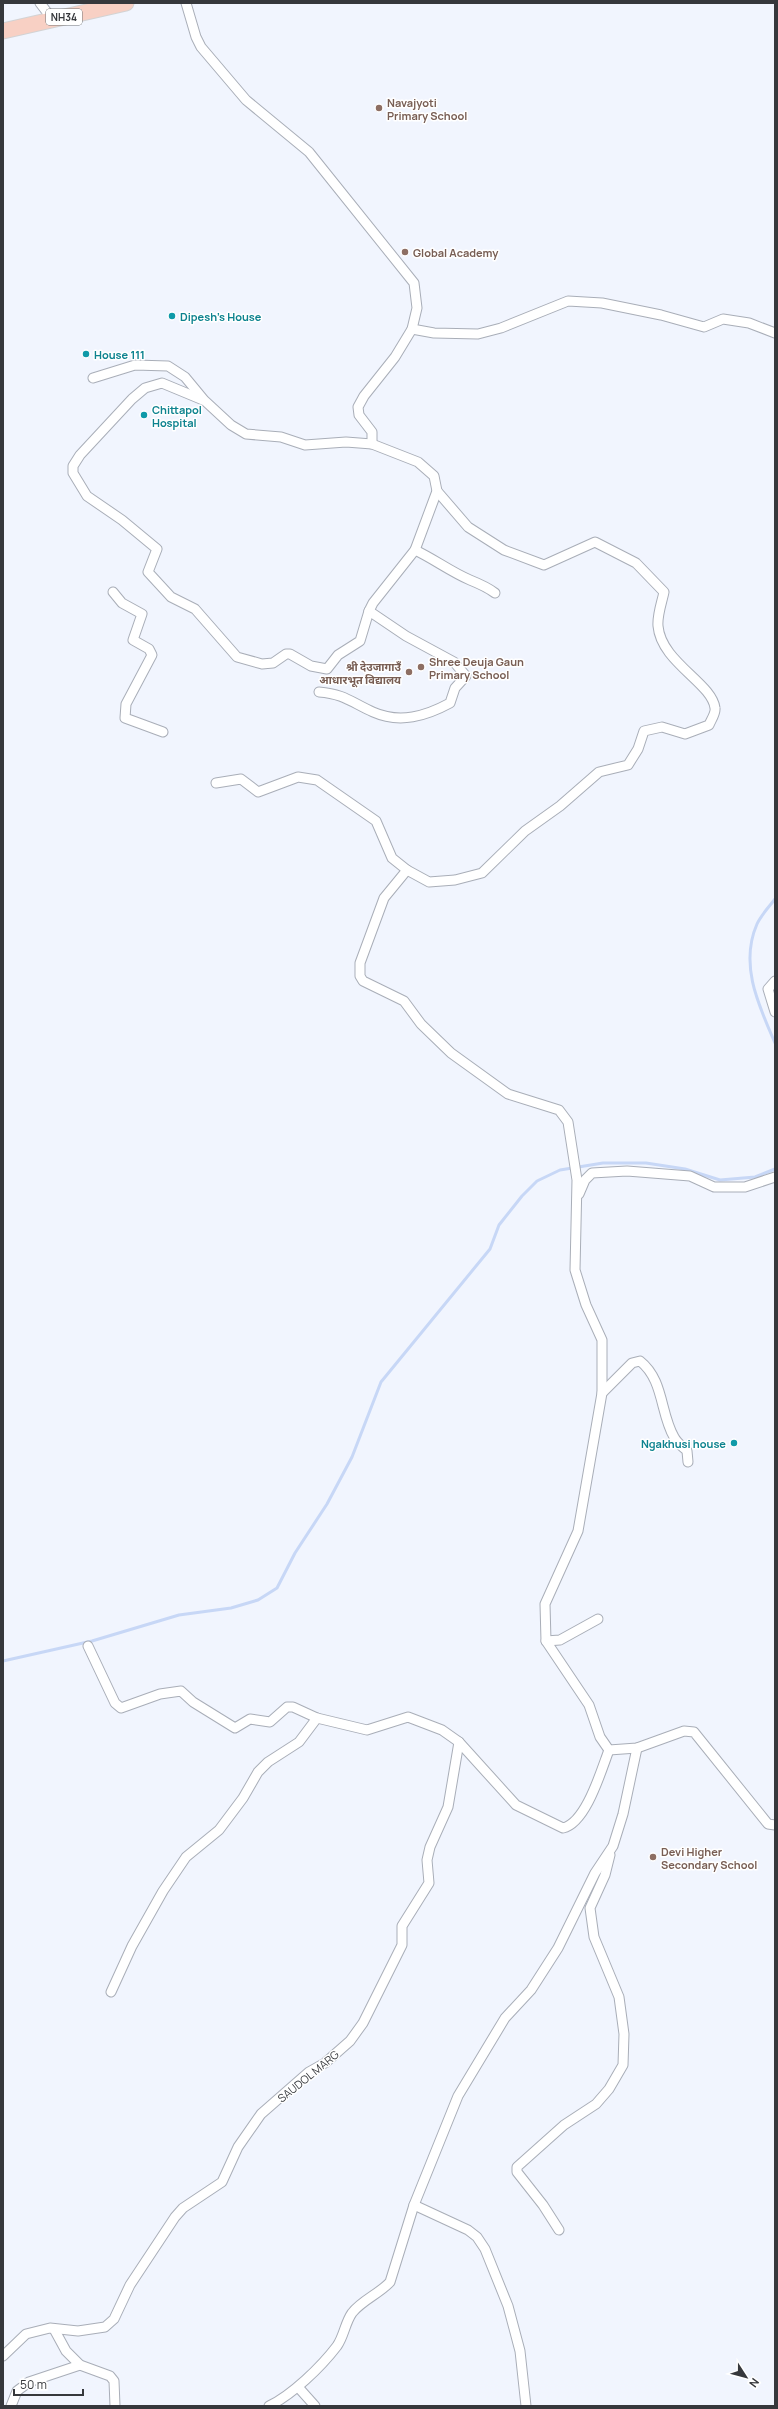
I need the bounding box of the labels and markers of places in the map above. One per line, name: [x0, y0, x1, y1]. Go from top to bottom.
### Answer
place label: Navajyoti Primary School: [387, 95, 467, 123]
marker: Navajyoti Primary School: [374, 103, 384, 113]
place label: Global Academy: [413, 245, 499, 260]
marker: Global Academy: [400, 247, 410, 257]
place label: Dipesh's House: [180, 309, 262, 324]
marker: Dipesh's House: [167, 311, 177, 321]
place label: House 111: [94, 347, 145, 362]
marker: House 111: [81, 349, 91, 359]
place label: Chittapol Hospital: [152, 402, 202, 430]
marker: Chittapol Hospital: [139, 410, 149, 420]
place label: Shree Deuja Gaun Primary School: [429, 654, 524, 682]
place label: श्री देउजागाउँ आधारभूत विद्यालय: [319, 659, 402, 688]
marker: Shree Deuja Gaun Primary School: [416, 662, 426, 672]
marker: श्री देउजागाउँ आधारभूत विद्यालय: [404, 667, 414, 677]
place label: Ngakhusi house: [641, 1436, 726, 1451]
marker: Ngakhusi house: [729, 1438, 739, 1448]
place label: Devi Higher Secondary School: [661, 1844, 757, 1872]
marker: Devi Higher Secondary School: [648, 1852, 658, 1862]

